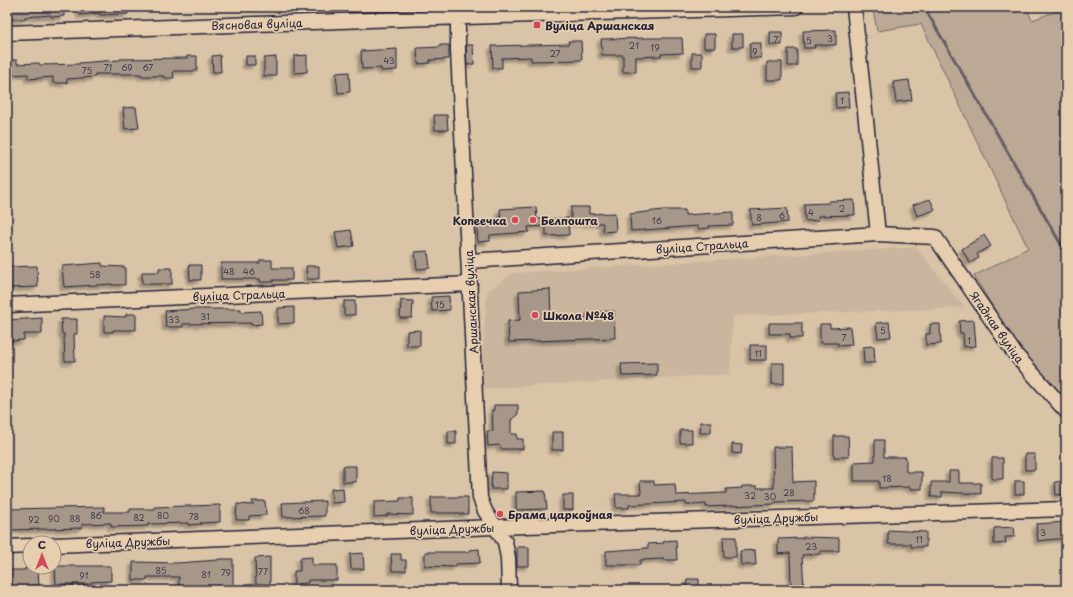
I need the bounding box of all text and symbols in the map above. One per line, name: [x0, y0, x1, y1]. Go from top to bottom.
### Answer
street label: Вясновая вуліца: [211, 14, 303, 34]
place label: Вуліца Аршанская: [545, 17, 654, 34]
marker: Вуліца Аршанская: [532, 20, 542, 30]
house number: 3: [827, 31, 833, 45]
house number: 7: [773, 32, 779, 46]
house number: 5: [806, 33, 812, 47]
house number: 21: [629, 38, 639, 52]
house number: 19: [650, 40, 660, 54]
house number: 9: [752, 44, 758, 58]
house number: 27: [549, 46, 561, 60]
house number: 43: [383, 53, 395, 67]
house number: 71: [104, 60, 112, 74]
house number: 69: [121, 60, 133, 74]
house number: 67: [142, 60, 154, 74]
house number: 75: [82, 63, 92, 77]
house number: 1: [840, 93, 844, 107]
house number: 2: [839, 201, 845, 215]
house number: 4: [808, 205, 814, 219]
house number: 6: [779, 208, 785, 222]
house number: 8: [756, 210, 762, 224]
place label: Копеечка: [453, 212, 507, 229]
place label: Белпошта: [541, 212, 598, 229]
house number: 16: [652, 213, 662, 227]
marker: Копеечка: [510, 215, 520, 225]
marker: Белпошта: [528, 215, 538, 225]
street label: вуліца Стральца: [655, 234, 749, 258]
street label: Аршанская вуліца: [460, 250, 482, 354]
house number: 48: [223, 264, 235, 278]
house number: 46: [243, 264, 255, 278]
house number: 58: [89, 267, 101, 281]
street label: вуліца Стральца: [192, 285, 286, 305]
street label: Ягадная вуліца: [966, 288, 1028, 367]
house number: 15: [435, 297, 445, 311]
place label: Школа №48: [543, 307, 614, 324]
house number: 31: [200, 309, 210, 323]
marker: Школа №48: [530, 310, 540, 320]
house number: 33: [168, 312, 180, 326]
house number: 5: [880, 323, 886, 337]
house number: 7: [841, 330, 847, 344]
house number: 1: [967, 333, 971, 347]
house number: 11: [754, 346, 762, 360]
house number: 18: [882, 471, 892, 485]
house number: 28: [783, 485, 795, 499]
house number: 32: [744, 488, 756, 502]
house number: 30: [764, 489, 777, 503]
house number: 68: [298, 503, 310, 517]
place label: Брама царкоўная: [508, 506, 612, 523]
house number: 86: [90, 508, 102, 522]
house number: 80: [157, 508, 170, 522]
street label: вуліца Дружбы: [733, 508, 819, 528]
house number: 78: [189, 509, 199, 523]
marker: Брама царкоўная: [495, 509, 505, 519]
house number: 82: [133, 510, 145, 524]
house number: 90: [48, 511, 60, 525]
house number: 88: [69, 511, 81, 525]
house number: 92: [28, 512, 40, 526]
street label: вуліца Дружбы: [409, 519, 495, 539]
house number: 3: [1040, 525, 1046, 539]
street label: вуліца Дружбы: [85, 532, 171, 552]
house number: 11: [915, 532, 923, 546]
north arrow: [22, 535, 62, 575]
text: С: [38, 536, 46, 553]
house number: 23: [805, 539, 817, 553]
house number: 85: [155, 563, 167, 577]
house number: 77: [258, 564, 268, 578]
house number: 79: [221, 565, 231, 579]
house number: 81: [201, 567, 211, 581]
house number: 91: [79, 568, 89, 582]

